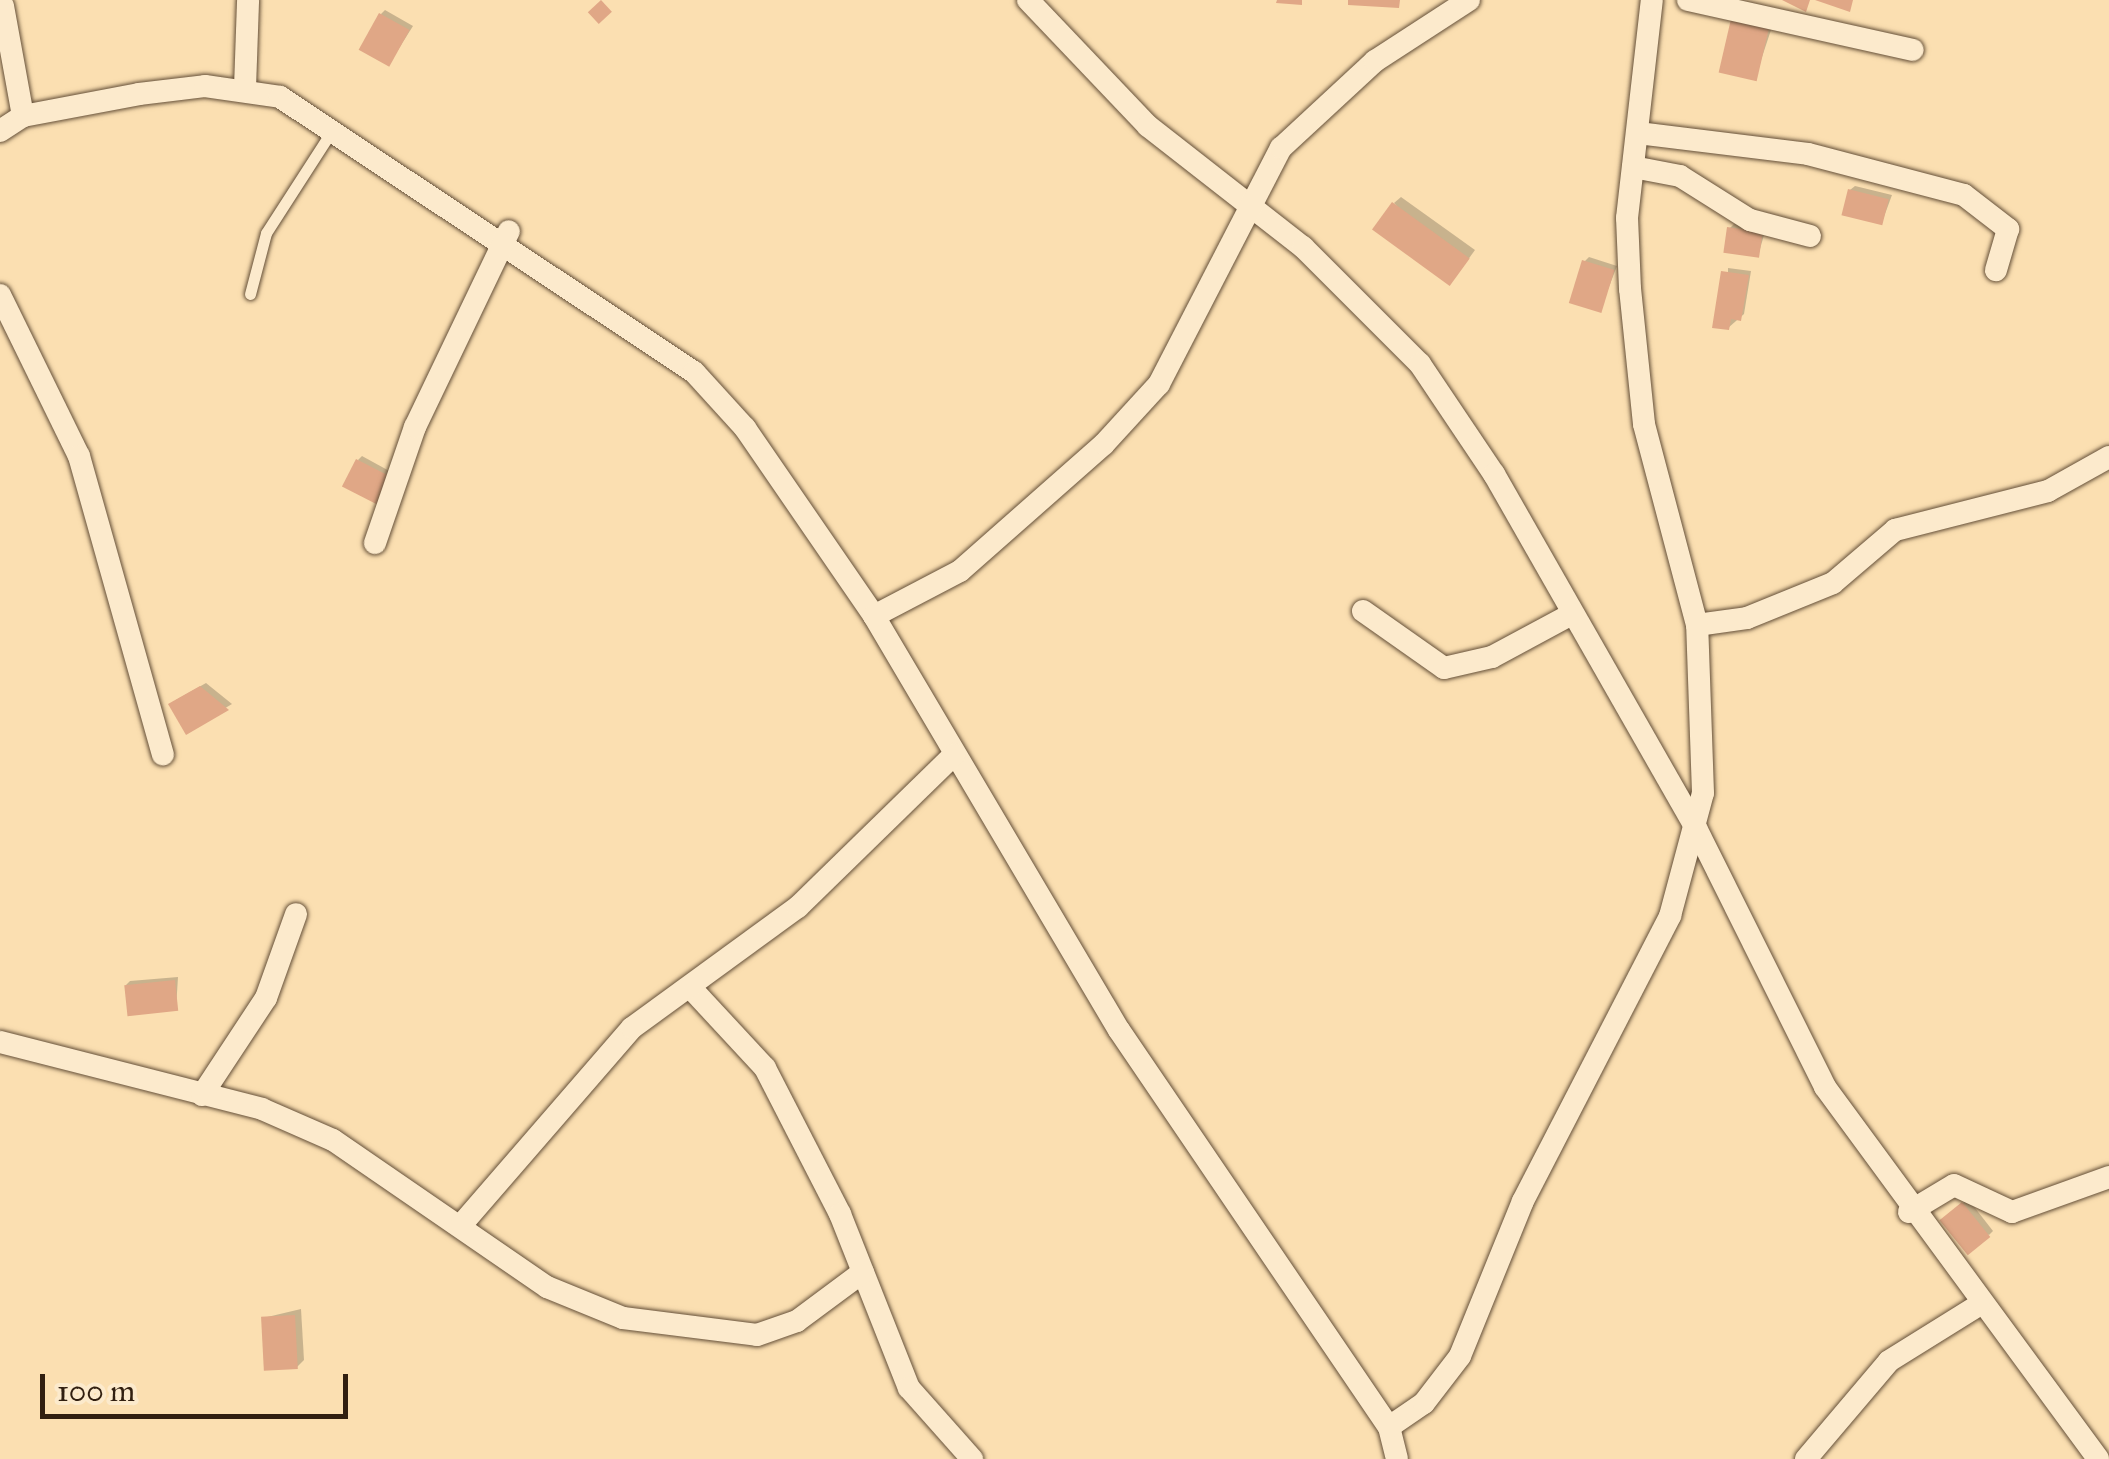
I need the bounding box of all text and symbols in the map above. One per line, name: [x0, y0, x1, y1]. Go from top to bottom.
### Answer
scale bar: [45, 1354, 352, 1416]
text: 100 m: [57, 1373, 135, 1409]

